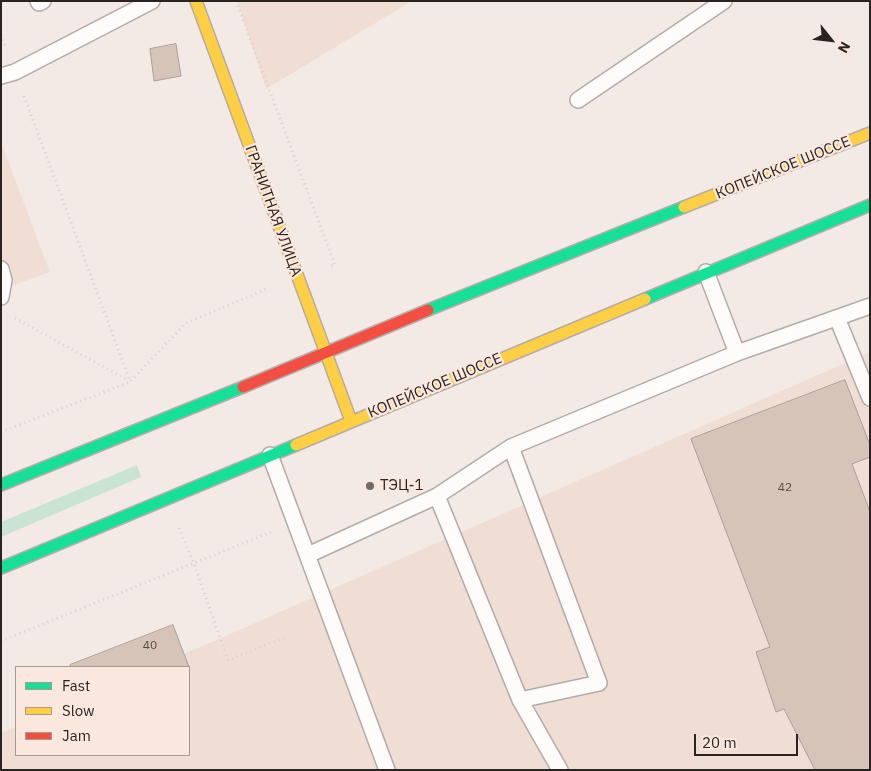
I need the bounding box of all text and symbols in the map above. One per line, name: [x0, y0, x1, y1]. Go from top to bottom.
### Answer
north arrow: [806, 15, 856, 65]
text: N: [834, 38, 854, 56]
street label: КОПЕЙСКОЕ ШОССЕ: [713, 133, 853, 203]
street label: ГРАНИТНАЯ УЛИЦА: [241, 143, 305, 279]
street label: КОПЕЙСКОЕ ШОССЕ: [365, 350, 505, 422]
place label: ТЭЦ-1: [380, 477, 424, 495]
marker: ТЭЦ-1: [364, 480, 376, 492]
house number: 42: [778, 481, 792, 495]
house number: 40: [143, 639, 157, 653]
legend: [15, 666, 190, 756]
text: Fast: [62, 676, 90, 695]
text: Slow: [62, 701, 95, 720]
scale bar: [696, 724, 800, 756]
text: Jam: [62, 726, 91, 745]
text: 20 m: [702, 733, 737, 752]

